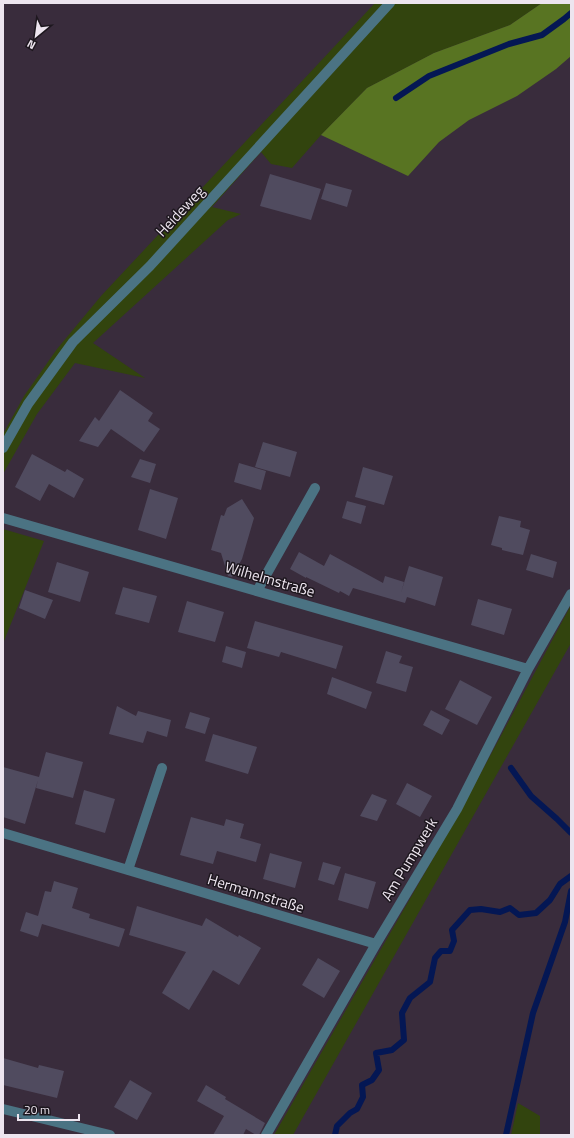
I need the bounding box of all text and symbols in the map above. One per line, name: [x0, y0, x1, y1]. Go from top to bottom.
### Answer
north arrow: [16, 16, 56, 56]
text: N: [24, 36, 38, 54]
street label: Heideweg: [150, 180, 210, 242]
street label: Wilhelmstraße: [222, 555, 318, 603]
street label: Am Pumpwerk: [375, 813, 443, 905]
street label: Hermannstraße: [205, 867, 307, 919]
scale bar: [18, 1096, 79, 1122]
text: 20 m: [24, 1100, 50, 1119]

